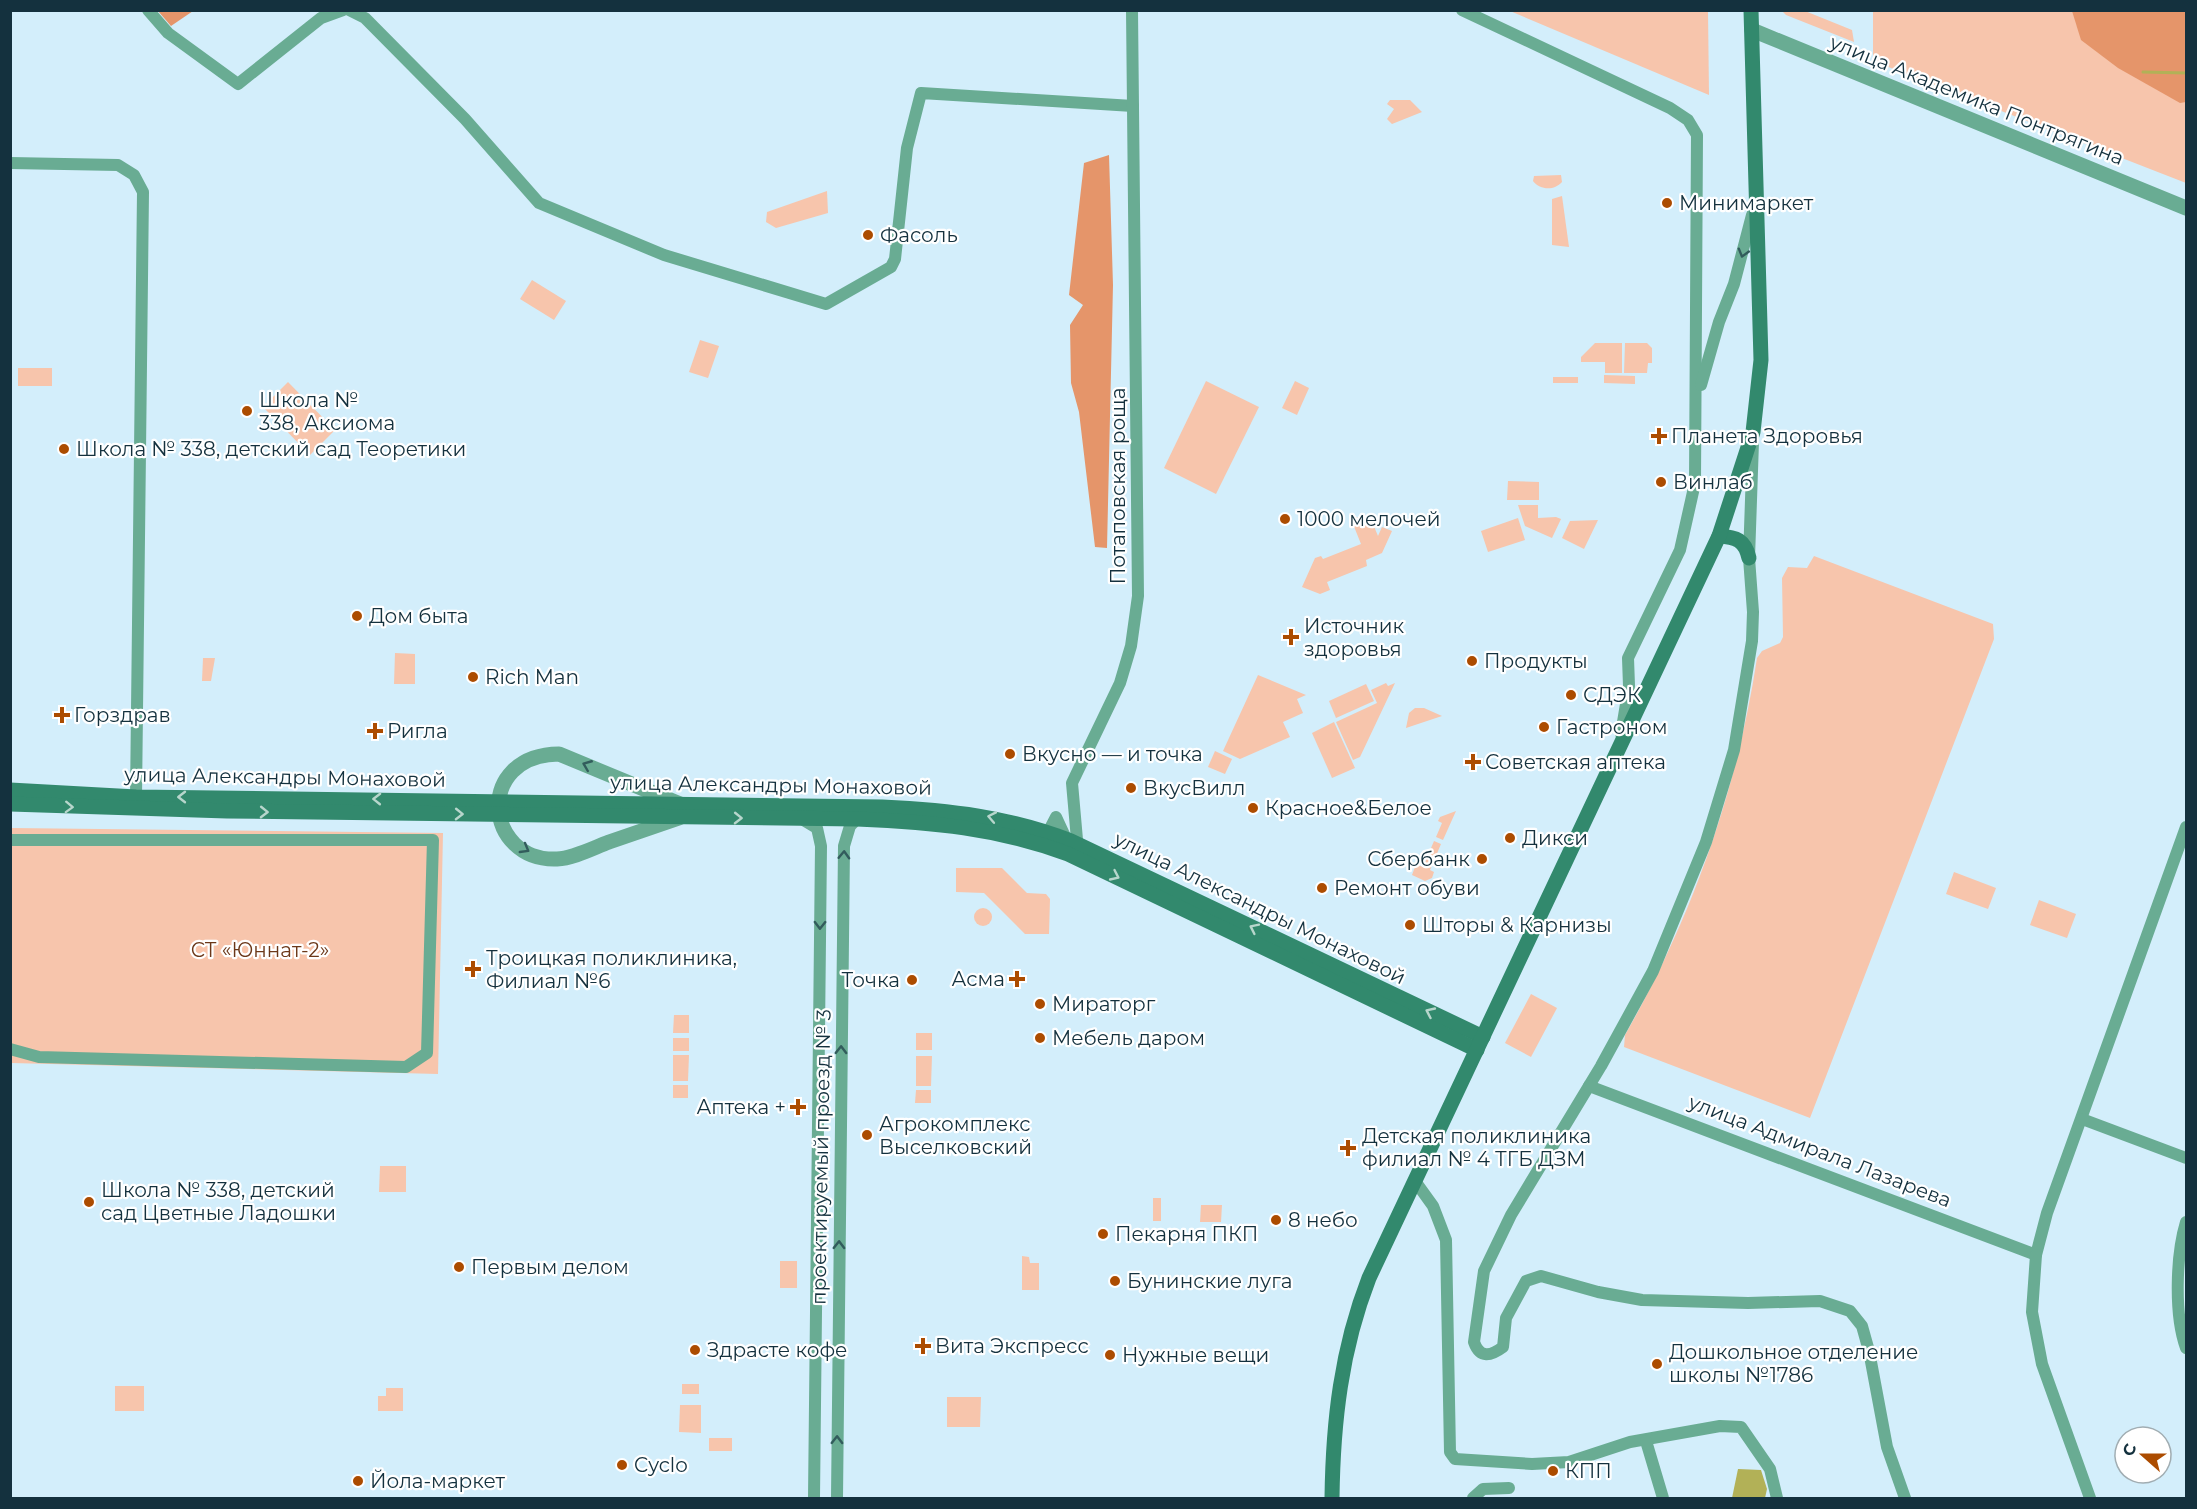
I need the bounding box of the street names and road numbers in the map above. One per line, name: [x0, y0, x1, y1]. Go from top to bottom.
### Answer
street label: улица Академика Понтрягина: [1826, 29, 2128, 170]
street label: Потаповская роща: [1106, 388, 1130, 584]
street label: улица Александры Монаховой: [123, 762, 446, 792]
street label: улица Александры Монаховой: [609, 770, 932, 800]
street label: улица Александры Монаховой: [1109, 826, 1410, 989]
street label: проектируемый проезд № 3: [806, 1009, 836, 1305]
street label: улица Адмирала Лазарева: [1684, 1089, 1955, 1212]

